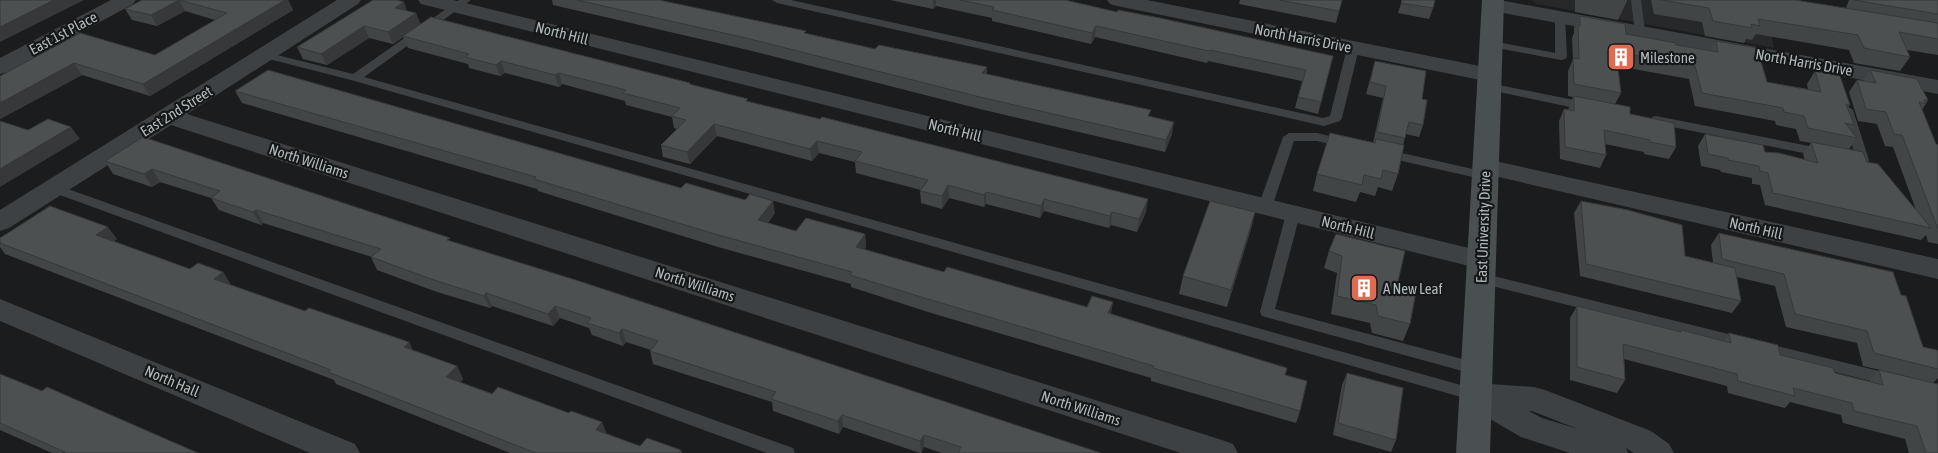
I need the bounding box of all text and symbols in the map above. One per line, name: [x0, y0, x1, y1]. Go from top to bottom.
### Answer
street label: East 1st Place: [26, 8, 100, 58]
street label: North Hill: [534, 18, 590, 48]
street label: North Harris Drive: [1253, 20, 1353, 56]
building icon: Milestone: [1606, 42, 1636, 72]
street label: North Harris Drive: [1754, 45, 1854, 79]
place label: Milestone: [1640, 49, 1695, 66]
street label: East 2nd Street: [137, 82, 215, 140]
street label: North Hill: [927, 115, 983, 145]
street label: North Williams: [267, 140, 351, 182]
street label: East University Drive: [1473, 170, 1493, 283]
street label: North Hill: [1320, 212, 1376, 242]
street label: North Hill: [1728, 214, 1784, 242]
street label: North Williams: [653, 263, 737, 305]
building icon: A New Leaf: [1349, 273, 1379, 303]
place label: A New Leaf: [1383, 280, 1443, 297]
street label: North Hall: [142, 362, 202, 400]
street label: North Williams: [1039, 387, 1123, 429]

